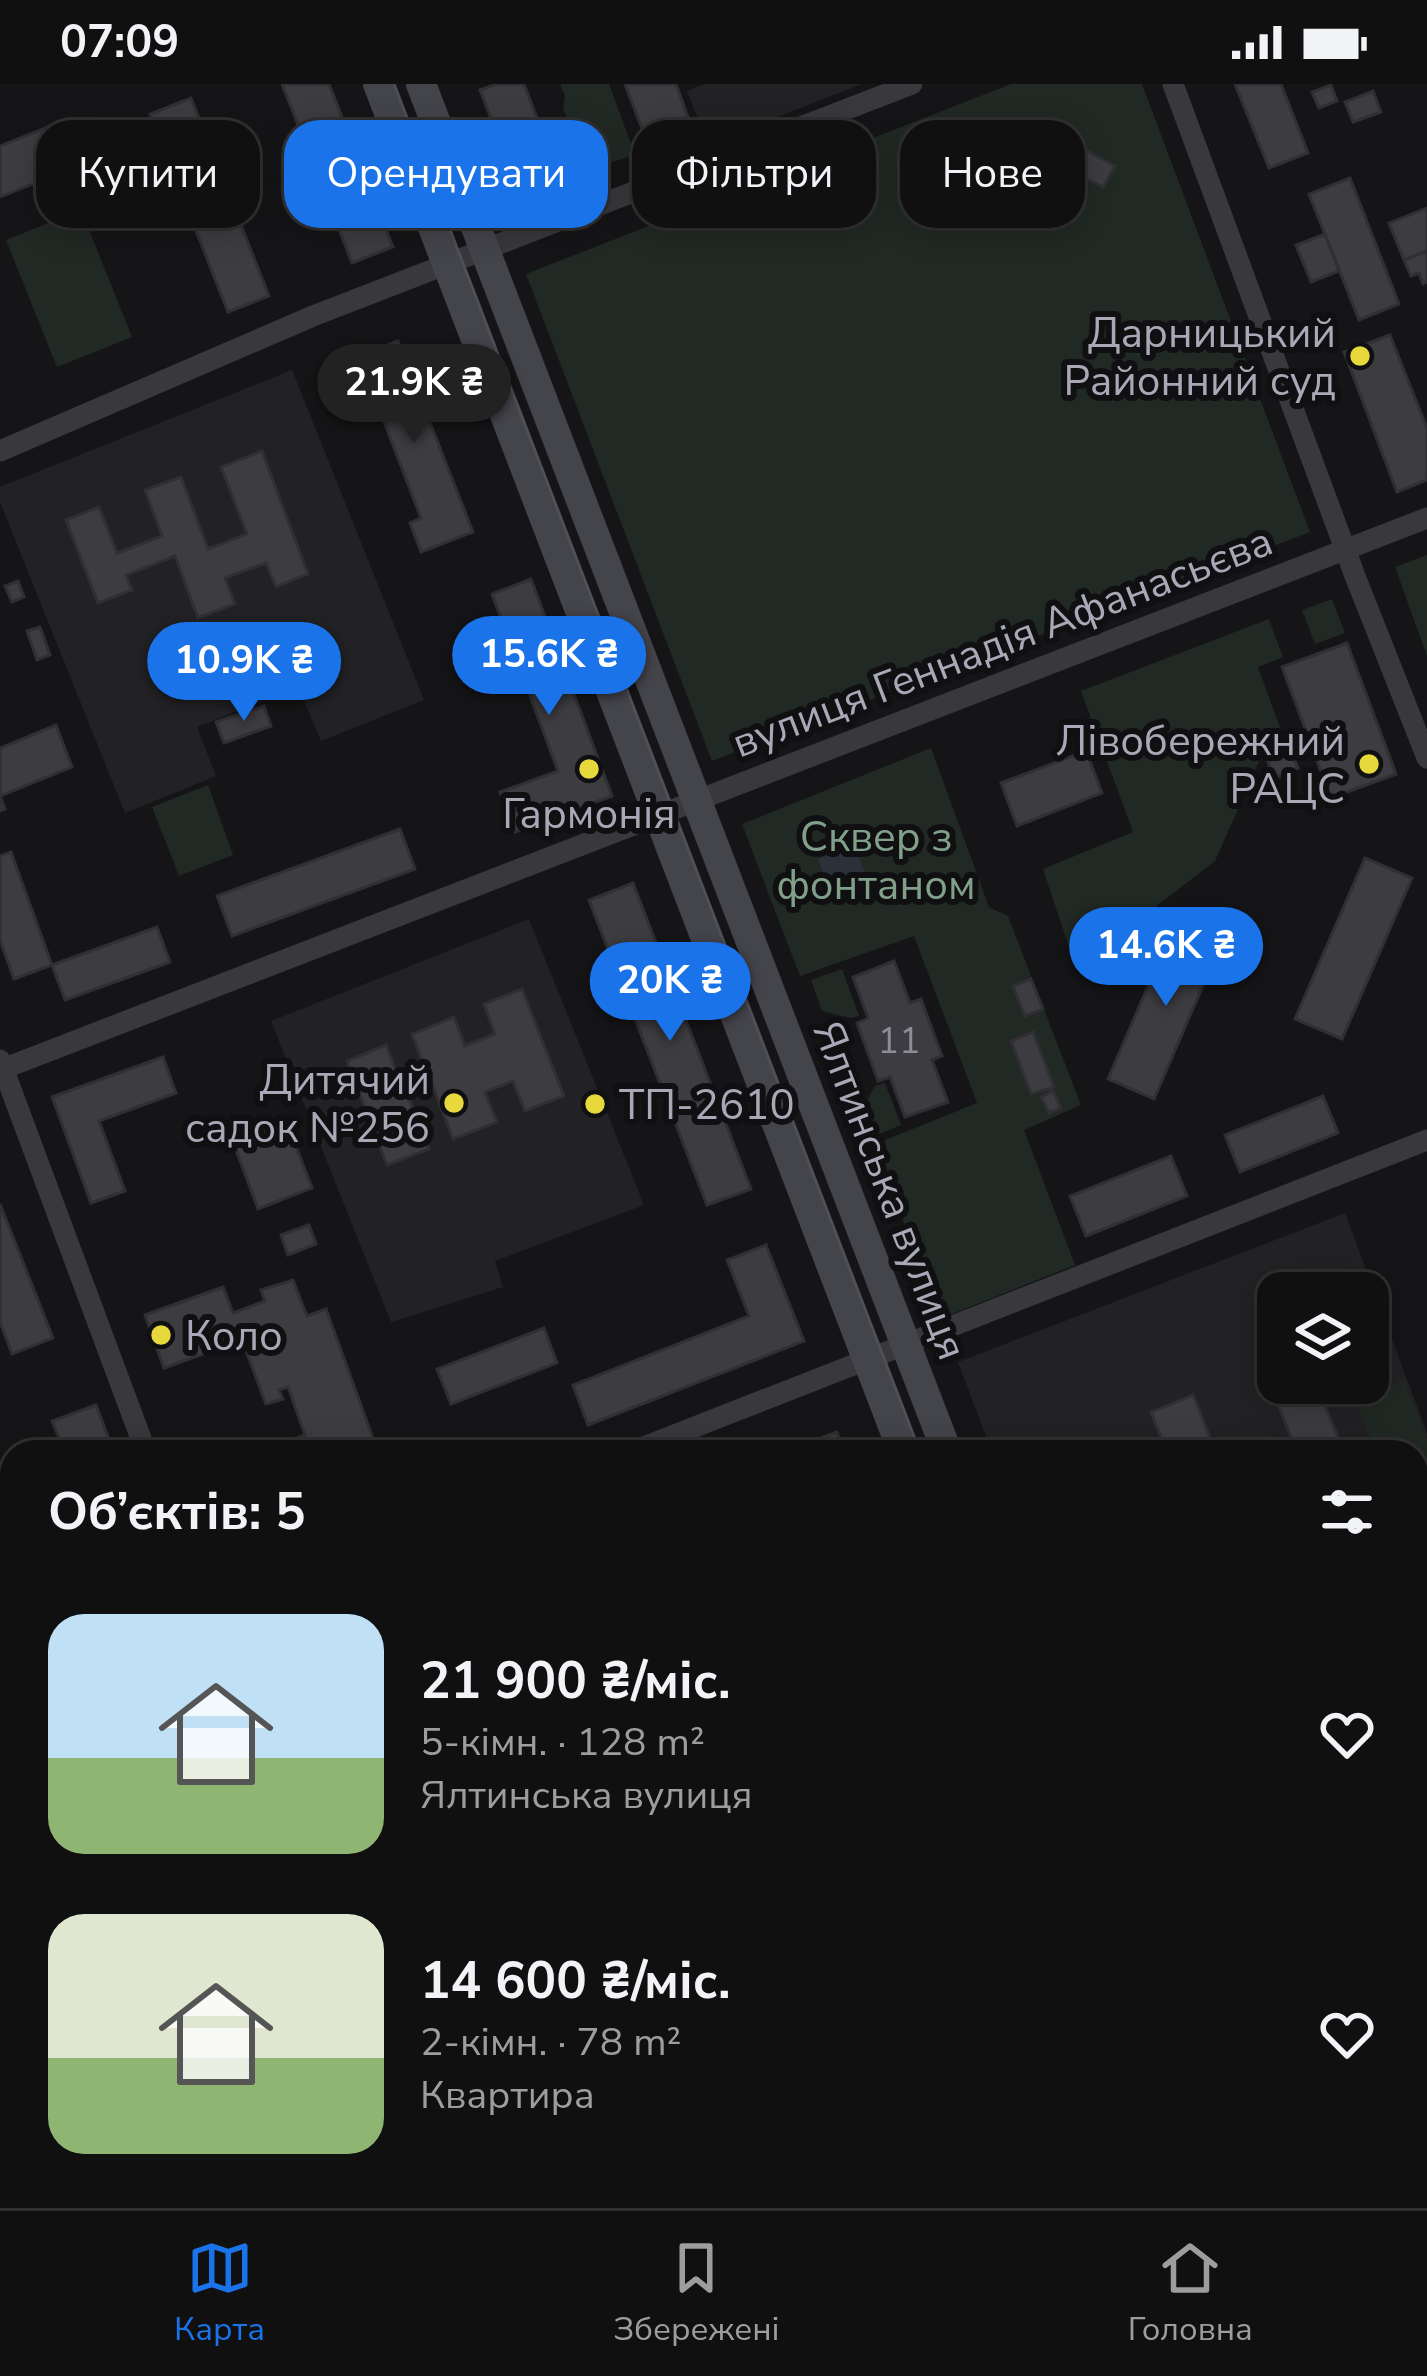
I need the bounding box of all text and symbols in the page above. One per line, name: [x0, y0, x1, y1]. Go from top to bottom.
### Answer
text: 07:09: [60, 12, 179, 73]
chip: Купити: [36, 120, 260, 228]
chip: Орендувати: [284, 120, 608, 228]
chip: Фільтри: [632, 120, 876, 228]
chip: Нове: [900, 120, 1085, 228]
place label: Дарницький Районний суд: [1064, 305, 1336, 410]
marker: Дарницький Районний суд: [1347, 343, 1373, 369]
pin: 21.9K ₴: [303, 344, 525, 446]
text: 21.9K ₴: [344, 356, 484, 409]
street label: вулиця Геннадія Афанасьєва: [724, 513, 1281, 772]
pin: 15.6K ₴: [438, 616, 660, 718]
pin: 10.9K ₴: [133, 622, 355, 724]
text: 15.6K ₴: [479, 628, 619, 681]
text: 10.9K ₴: [174, 634, 314, 687]
place label: Лівобережний РАЦС: [1056, 713, 1345, 818]
marker: Лівобережний РАЦС: [1356, 751, 1382, 777]
marker: Гармонія: [576, 756, 602, 782]
place label: Гармонія: [502, 786, 676, 843]
park label: Сквер з фонтаном: [776, 809, 976, 914]
pin: 14.6K ₴: [1055, 907, 1277, 1009]
text: 14.6K ₴: [1096, 919, 1236, 972]
pin: 20K ₴: [586, 942, 754, 1044]
text: 20K ₴: [617, 954, 723, 1007]
street label: Ялтинська вулиця: [799, 1013, 980, 1368]
house number: 11: [877, 1017, 921, 1066]
place label: Дитячий садок №256: [185, 1052, 430, 1157]
place label: ТП-2610: [619, 1077, 795, 1134]
marker: Дитячий садок №256: [441, 1090, 467, 1116]
marker: ТП-2610: [582, 1091, 608, 1117]
map controls: [1257, 1272, 1389, 1404]
button: layers: [1257, 1272, 1389, 1404]
place label: Коло: [185, 1308, 283, 1365]
marker: Коло: [148, 1322, 174, 1348]
text: Об’єктів: 5: [48, 1477, 306, 1547]
icon: filters: [1314, 1479, 1380, 1545]
text: 21 900 ₴/міс.: [420, 1646, 731, 1716]
icon: home: [144, 1662, 288, 1806]
icon: heart: [1314, 1701, 1380, 1767]
text: 5-кімн. · 128 m²: [420, 1716, 705, 1769]
text: Ялтинська вулиця: [420, 1769, 753, 1822]
text: 14 600 ₴/міс.: [420, 1946, 731, 2016]
icon: home: [144, 1962, 288, 2106]
icon: heart: [1314, 2001, 1380, 2067]
text: 2-кімн. · 78 m²: [420, 2016, 681, 2069]
text: Квартира: [420, 2069, 595, 2122]
tab: Карта: [174, 2235, 265, 2352]
tab: Збережені: [613, 2235, 780, 2352]
tab: Головна: [1128, 2235, 1253, 2352]

